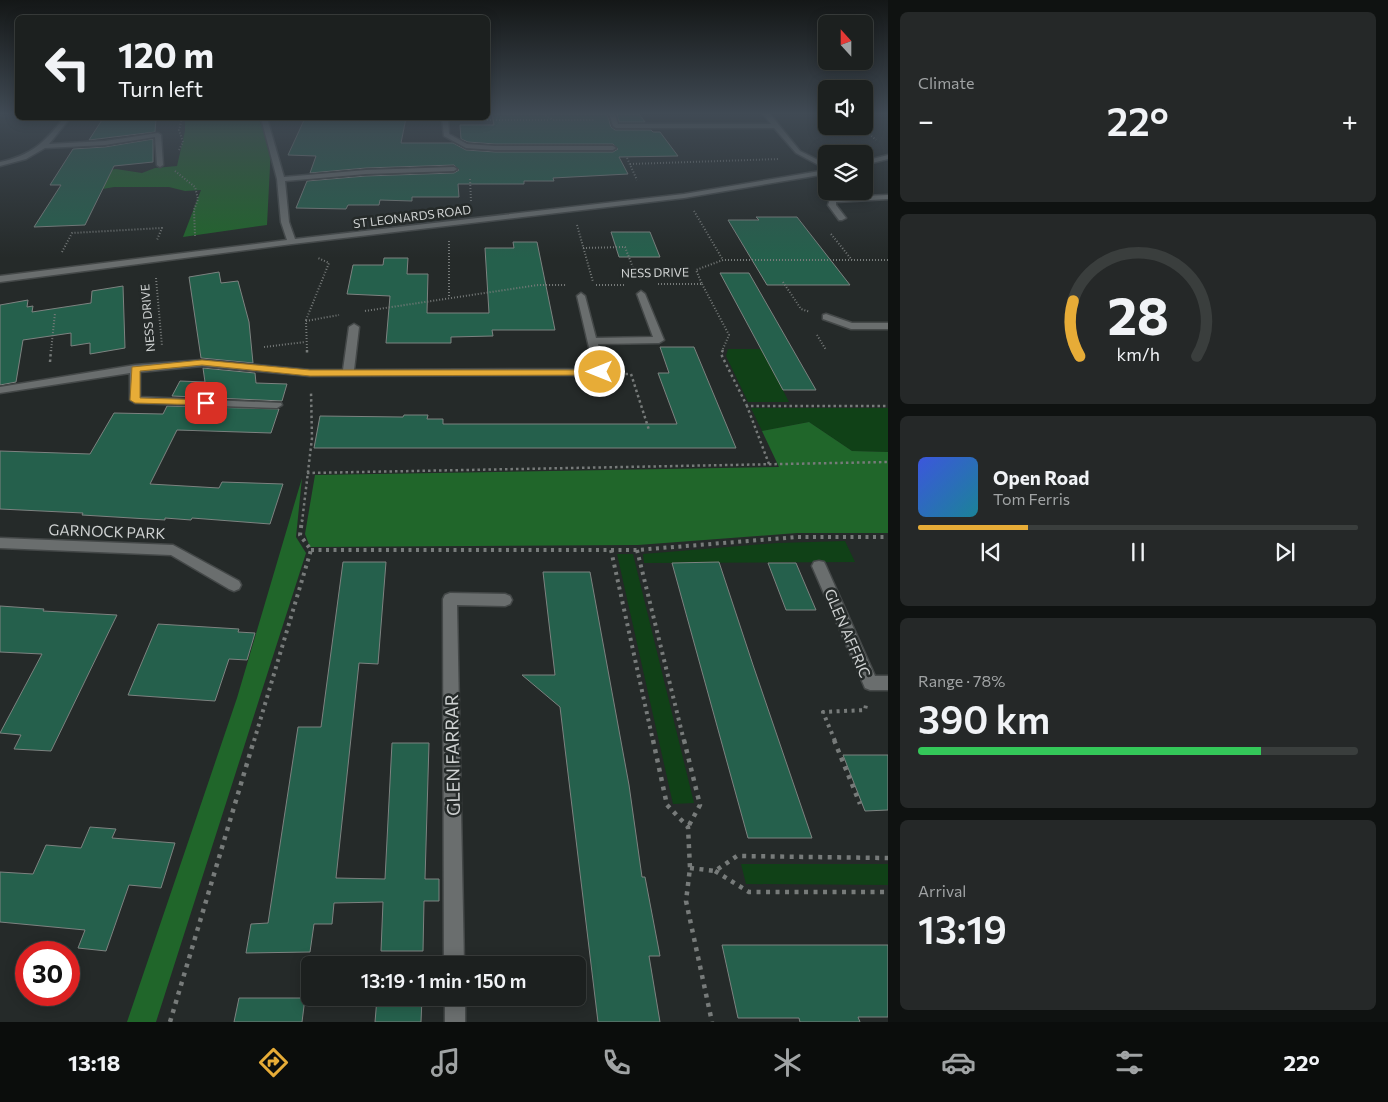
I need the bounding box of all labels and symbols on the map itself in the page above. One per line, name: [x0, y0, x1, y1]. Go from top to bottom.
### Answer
north arrow: [818, 15, 872, 70]
street label: ST LEONARDS ROAD: [352, 202, 472, 230]
street label: NESS DRIVE: [621, 264, 689, 280]
street label: NESS DRIVE: [137, 283, 157, 353]
position arrow: [573, 345, 625, 397]
pin: [185, 382, 227, 424]
street label: GARNOCK PARK: [48, 520, 166, 542]
street label: GLEN AFFRIC: [821, 586, 875, 680]
street label: GLEN FARRAR: [440, 694, 464, 816]
speed limit sign: 30: [15, 941, 80, 1006]

